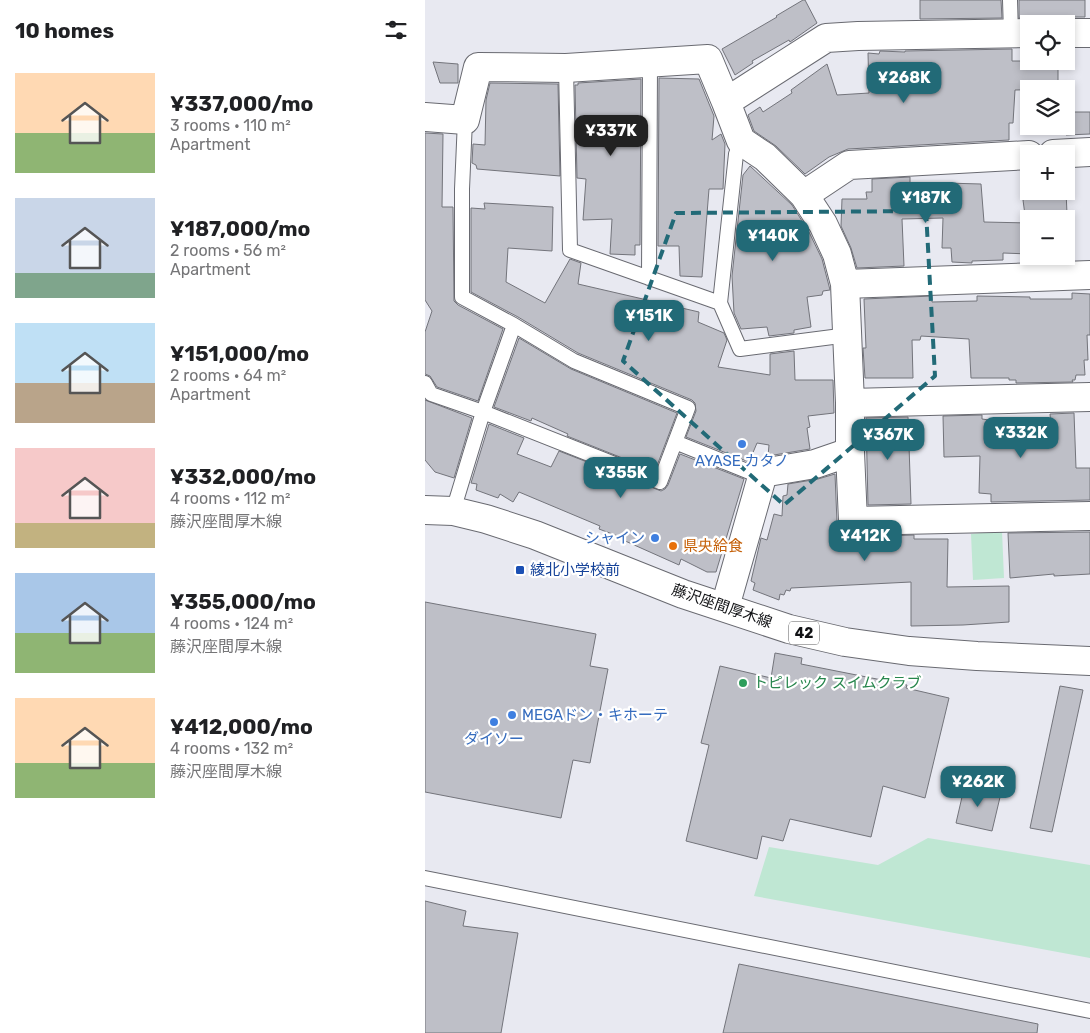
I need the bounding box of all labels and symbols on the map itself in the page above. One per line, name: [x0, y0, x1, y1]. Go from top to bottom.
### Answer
pin: ¥268K: [869, 62, 939, 104]
pin: ¥337K: [576, 114, 646, 157]
pin: ¥187K: [891, 182, 961, 224]
pin: ¥140K: [738, 220, 808, 262]
pin: ¥151K: [614, 300, 684, 342]
pin: ¥332K: [986, 416, 1056, 459]
pin: ¥367K: [853, 418, 923, 461]
marker: AYASE カタノ: [736, 438, 748, 450]
place label: AYASE カタノ: [695, 452, 789, 470]
pin: ¥355K: [586, 456, 656, 499]
pin: ¥412K: [830, 520, 900, 562]
place label: シャイン: [585, 529, 645, 547]
marker: シャイン: [649, 532, 661, 544]
place label: 県央給食: [683, 537, 743, 555]
marker: 県央給食: [667, 540, 679, 552]
place label: 綾北小学校前: [530, 561, 620, 579]
marker: 綾北小学校前: [514, 564, 526, 576]
street label: 藤沢座間厚木線: [669, 580, 775, 632]
road number: 42: [789, 622, 819, 644]
place label: トピレック スイムクラブ: [753, 674, 921, 692]
marker: トピレック スイムクラブ: [737, 677, 749, 689]
place label: MEGAドン・キホーテ: [522, 706, 668, 724]
marker: MEGAドン・キホーテ: [506, 709, 518, 721]
marker: ダイソー: [488, 716, 500, 728]
place label: ダイソー: [464, 730, 524, 748]
pin: ¥262K: [943, 766, 1013, 808]

